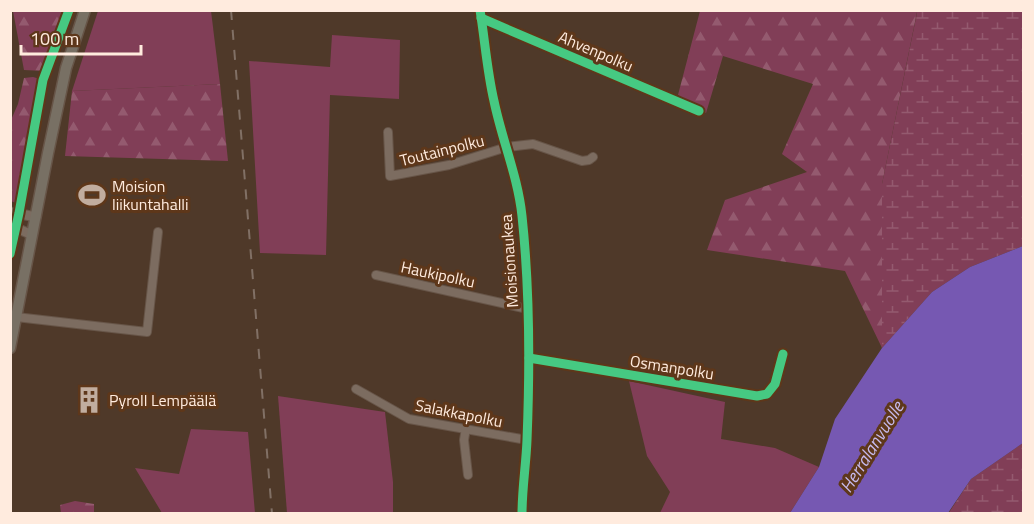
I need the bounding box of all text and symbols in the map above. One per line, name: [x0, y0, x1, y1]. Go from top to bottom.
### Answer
scale bar: [21, 18, 141, 56]
text: 100 m: [30, 25, 79, 52]
street label: Ahvenpolku: [555, 25, 637, 77]
street label: Toutainpolku: [397, 128, 487, 172]
place label: Moision liikuntahalli: [112, 174, 189, 216]
sports icon: Moision liikuntahalli: [77, 180, 107, 210]
street label: Moisionaukea: [494, 214, 524, 308]
street label: Haukipolku: [399, 254, 477, 294]
street label: Osmanpolku: [628, 349, 716, 385]
building icon: Pyroll Lempäälä: [74, 385, 104, 415]
place label: Pyroll Lempäälä: [109, 388, 216, 412]
street label: Salakkapolku: [413, 393, 505, 433]
water label: Herralanvuolle: [833, 394, 911, 498]

